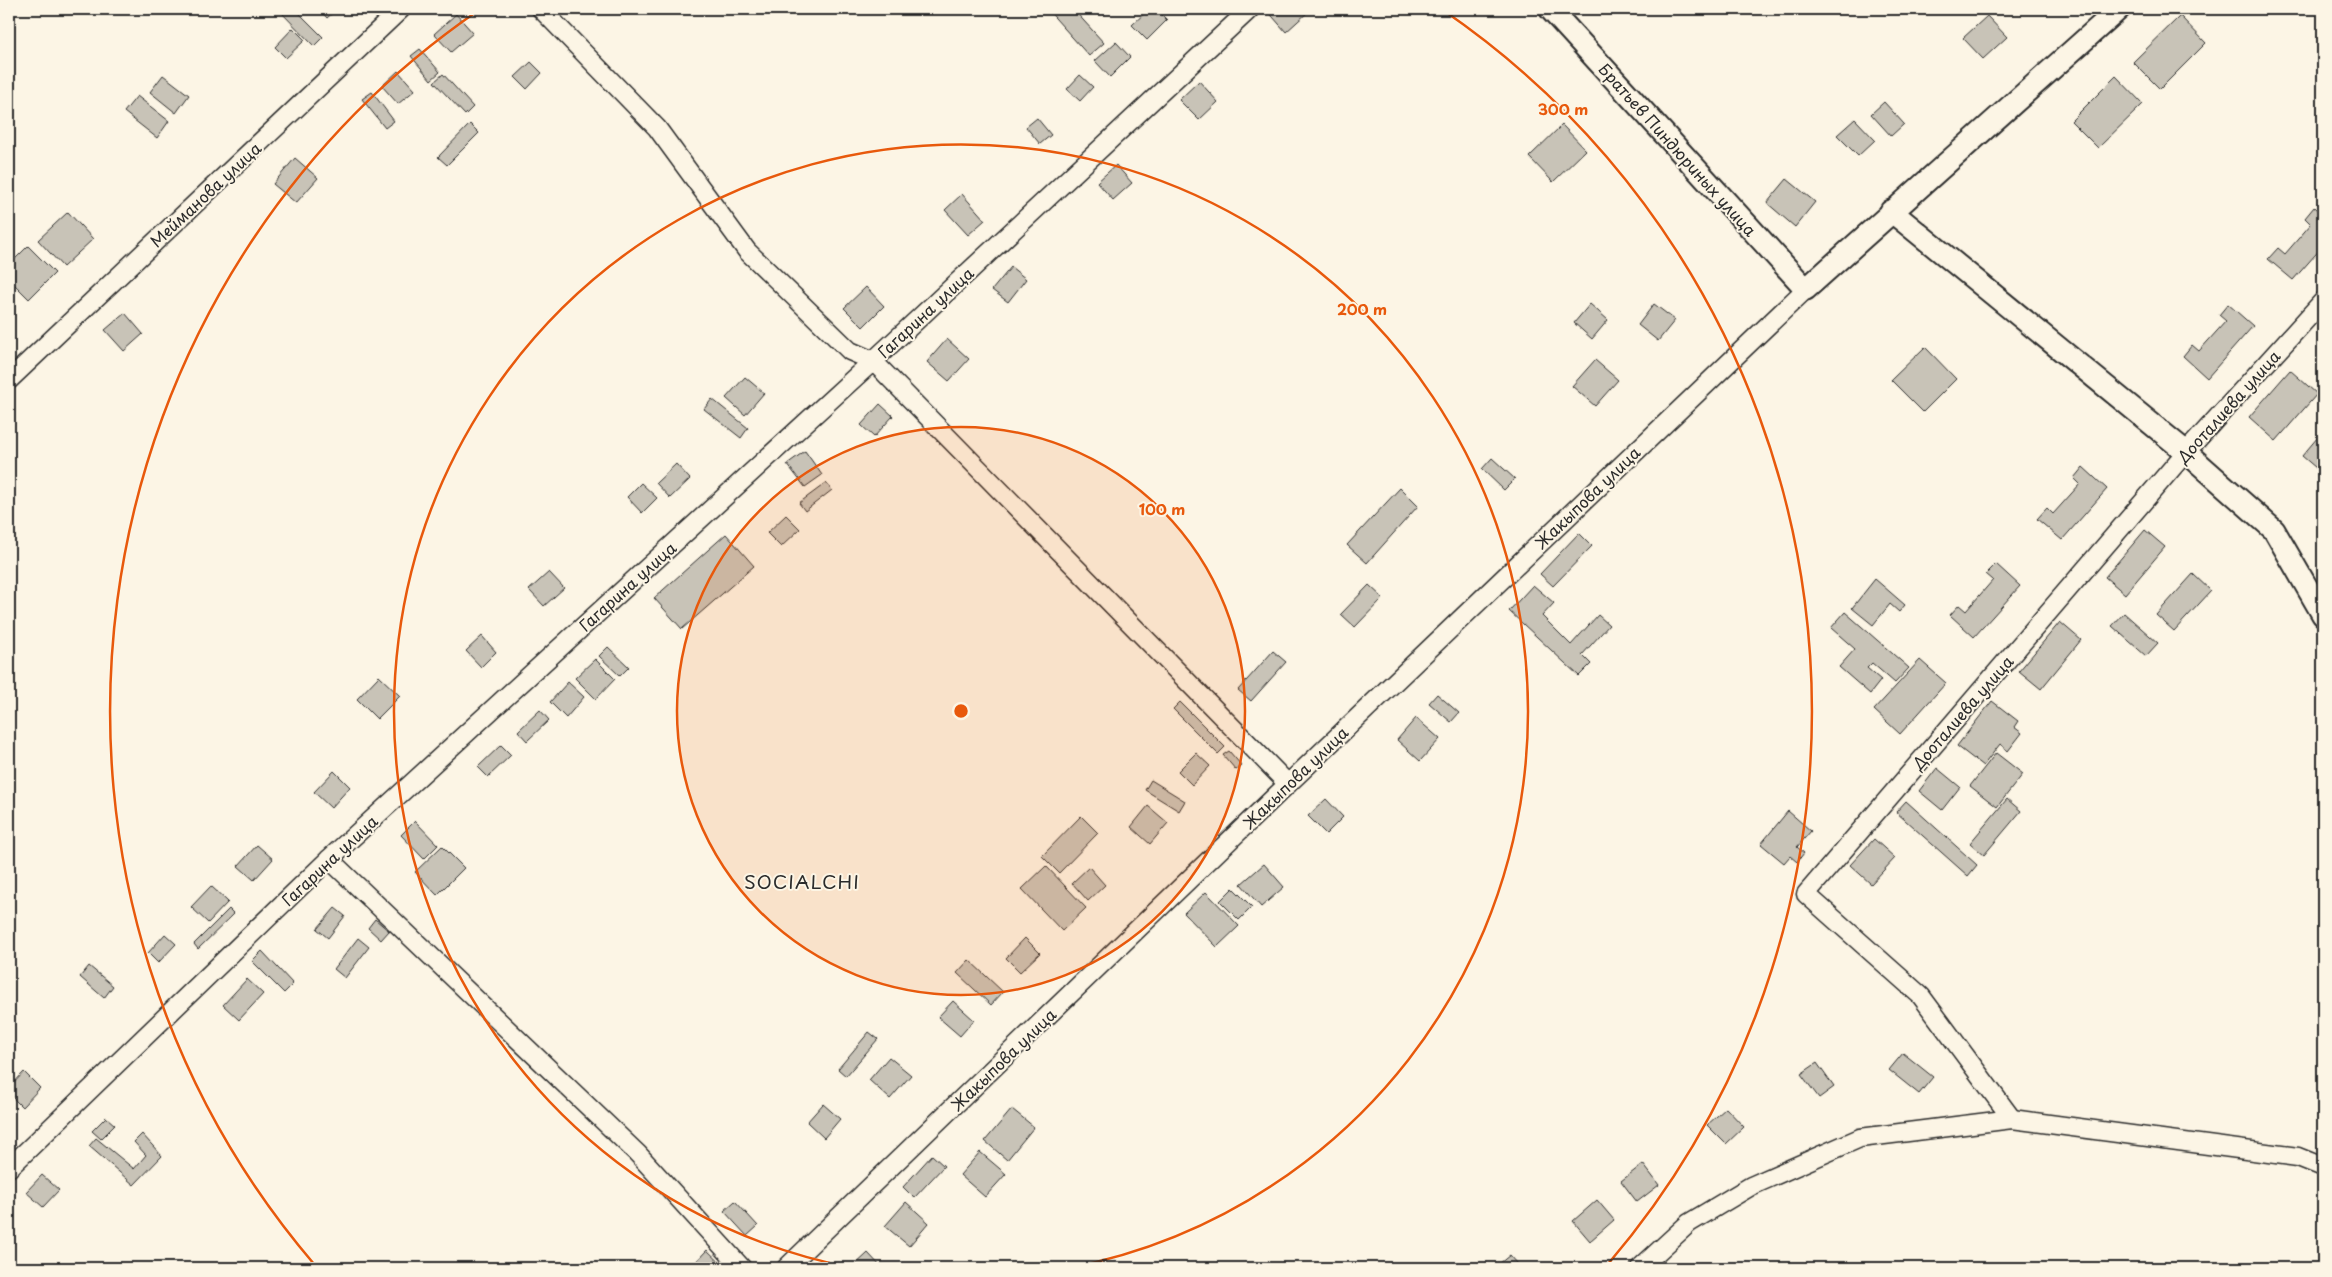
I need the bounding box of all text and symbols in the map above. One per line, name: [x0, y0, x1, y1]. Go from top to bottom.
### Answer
street label: Братьев Пиндюриных улица: [1593, 57, 1763, 241]
text: 300 m: [1538, 97, 1588, 120]
street label: Мейманова улица: [144, 136, 266, 252]
street label: Гагарина улица: [872, 261, 978, 363]
text: 200 m: [1337, 297, 1387, 320]
street label: Дооталиева улица: [2170, 344, 2285, 468]
street label: Жакыпова улица: [1528, 440, 1645, 554]
text: 100 m: [1139, 497, 1185, 520]
street label: Гагарина улица: [573, 536, 681, 636]
street label: Дооталиева улица: [1905, 650, 2018, 775]
centre of rings: [952, 702, 970, 720]
street label: Жакыпова улица: [1236, 720, 1353, 834]
street label: Гагарина улица: [276, 809, 382, 911]
district label: SOCIALCHI: [744, 867, 860, 895]
street label: Жакыпова улица: [944, 1002, 1061, 1116]

